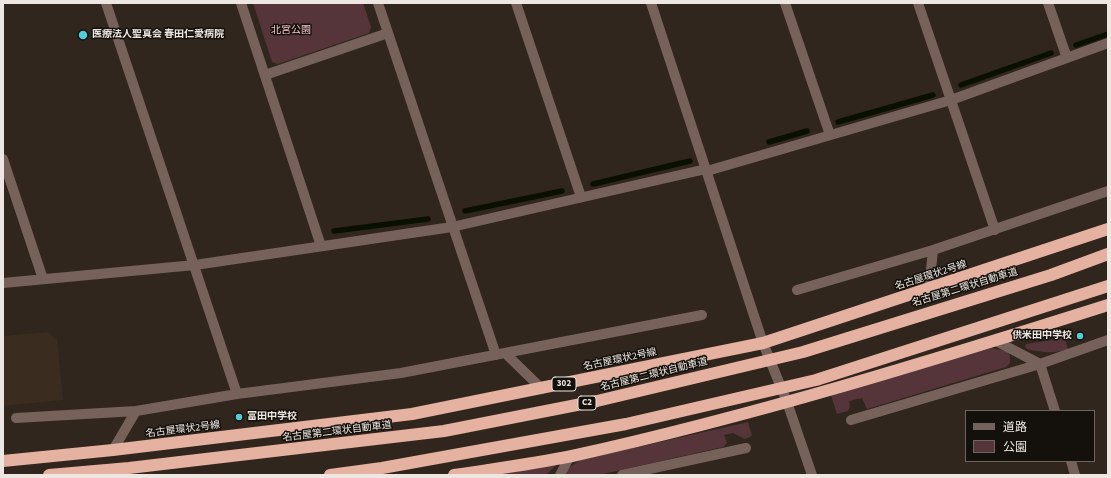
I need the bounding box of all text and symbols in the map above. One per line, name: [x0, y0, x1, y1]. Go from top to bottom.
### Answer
park label: 北宮公園: [271, 25, 311, 37]
marker: 医療法人聖真会 春田仁愛病院: [77, 29, 89, 41]
place label: 医療法人聖真会 春田仁愛病院: [92, 29, 224, 41]
street label: 名古屋環状2号線: [893, 259, 969, 293]
street label: 名古屋第二環状自動車道: [911, 266, 1019, 310]
place label: 供米田中学校: [1012, 330, 1072, 342]
marker: 供米田中学校: [1075, 331, 1085, 341]
street label: 名古屋環状2号線: [582, 346, 658, 374]
street label: 名古屋第二環状自動車道: [599, 356, 709, 394]
road number: 302: [552, 377, 576, 391]
road number: C2: [578, 396, 596, 410]
legend: [965, 410, 1095, 462]
place label: 富田中学校: [247, 411, 297, 423]
marker: 富田中学校: [234, 412, 244, 422]
street label: 名古屋環状2号線: [145, 419, 221, 441]
street label: 名古屋第二環状自動車道: [282, 419, 392, 445]
text: 道路: [1003, 419, 1027, 436]
text: 公園: [1003, 439, 1027, 456]

